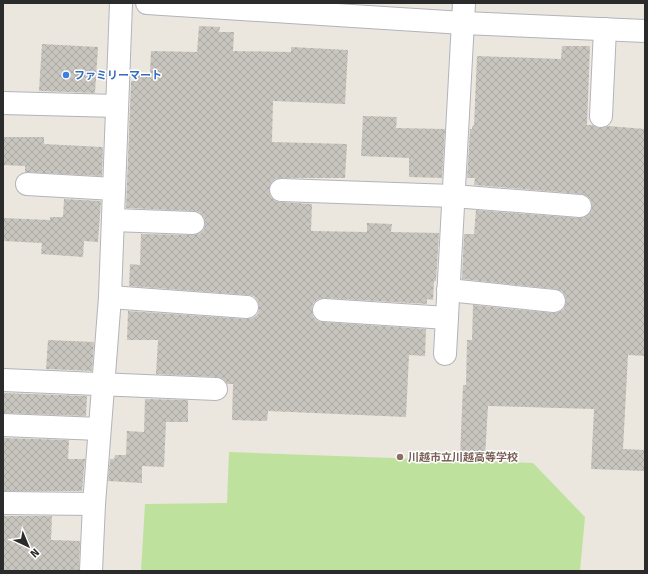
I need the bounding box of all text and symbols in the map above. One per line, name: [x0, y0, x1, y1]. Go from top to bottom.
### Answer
place label: ファミリーマート: [74, 69, 162, 82]
marker: ファミリーマート: [61, 70, 71, 80]
place label: 川越市立川越高等学校: [408, 451, 518, 464]
marker: 川越市立川越高等学校: [395, 452, 405, 462]
north arrow: [8, 526, 48, 566]
text: N: [27, 546, 42, 560]

